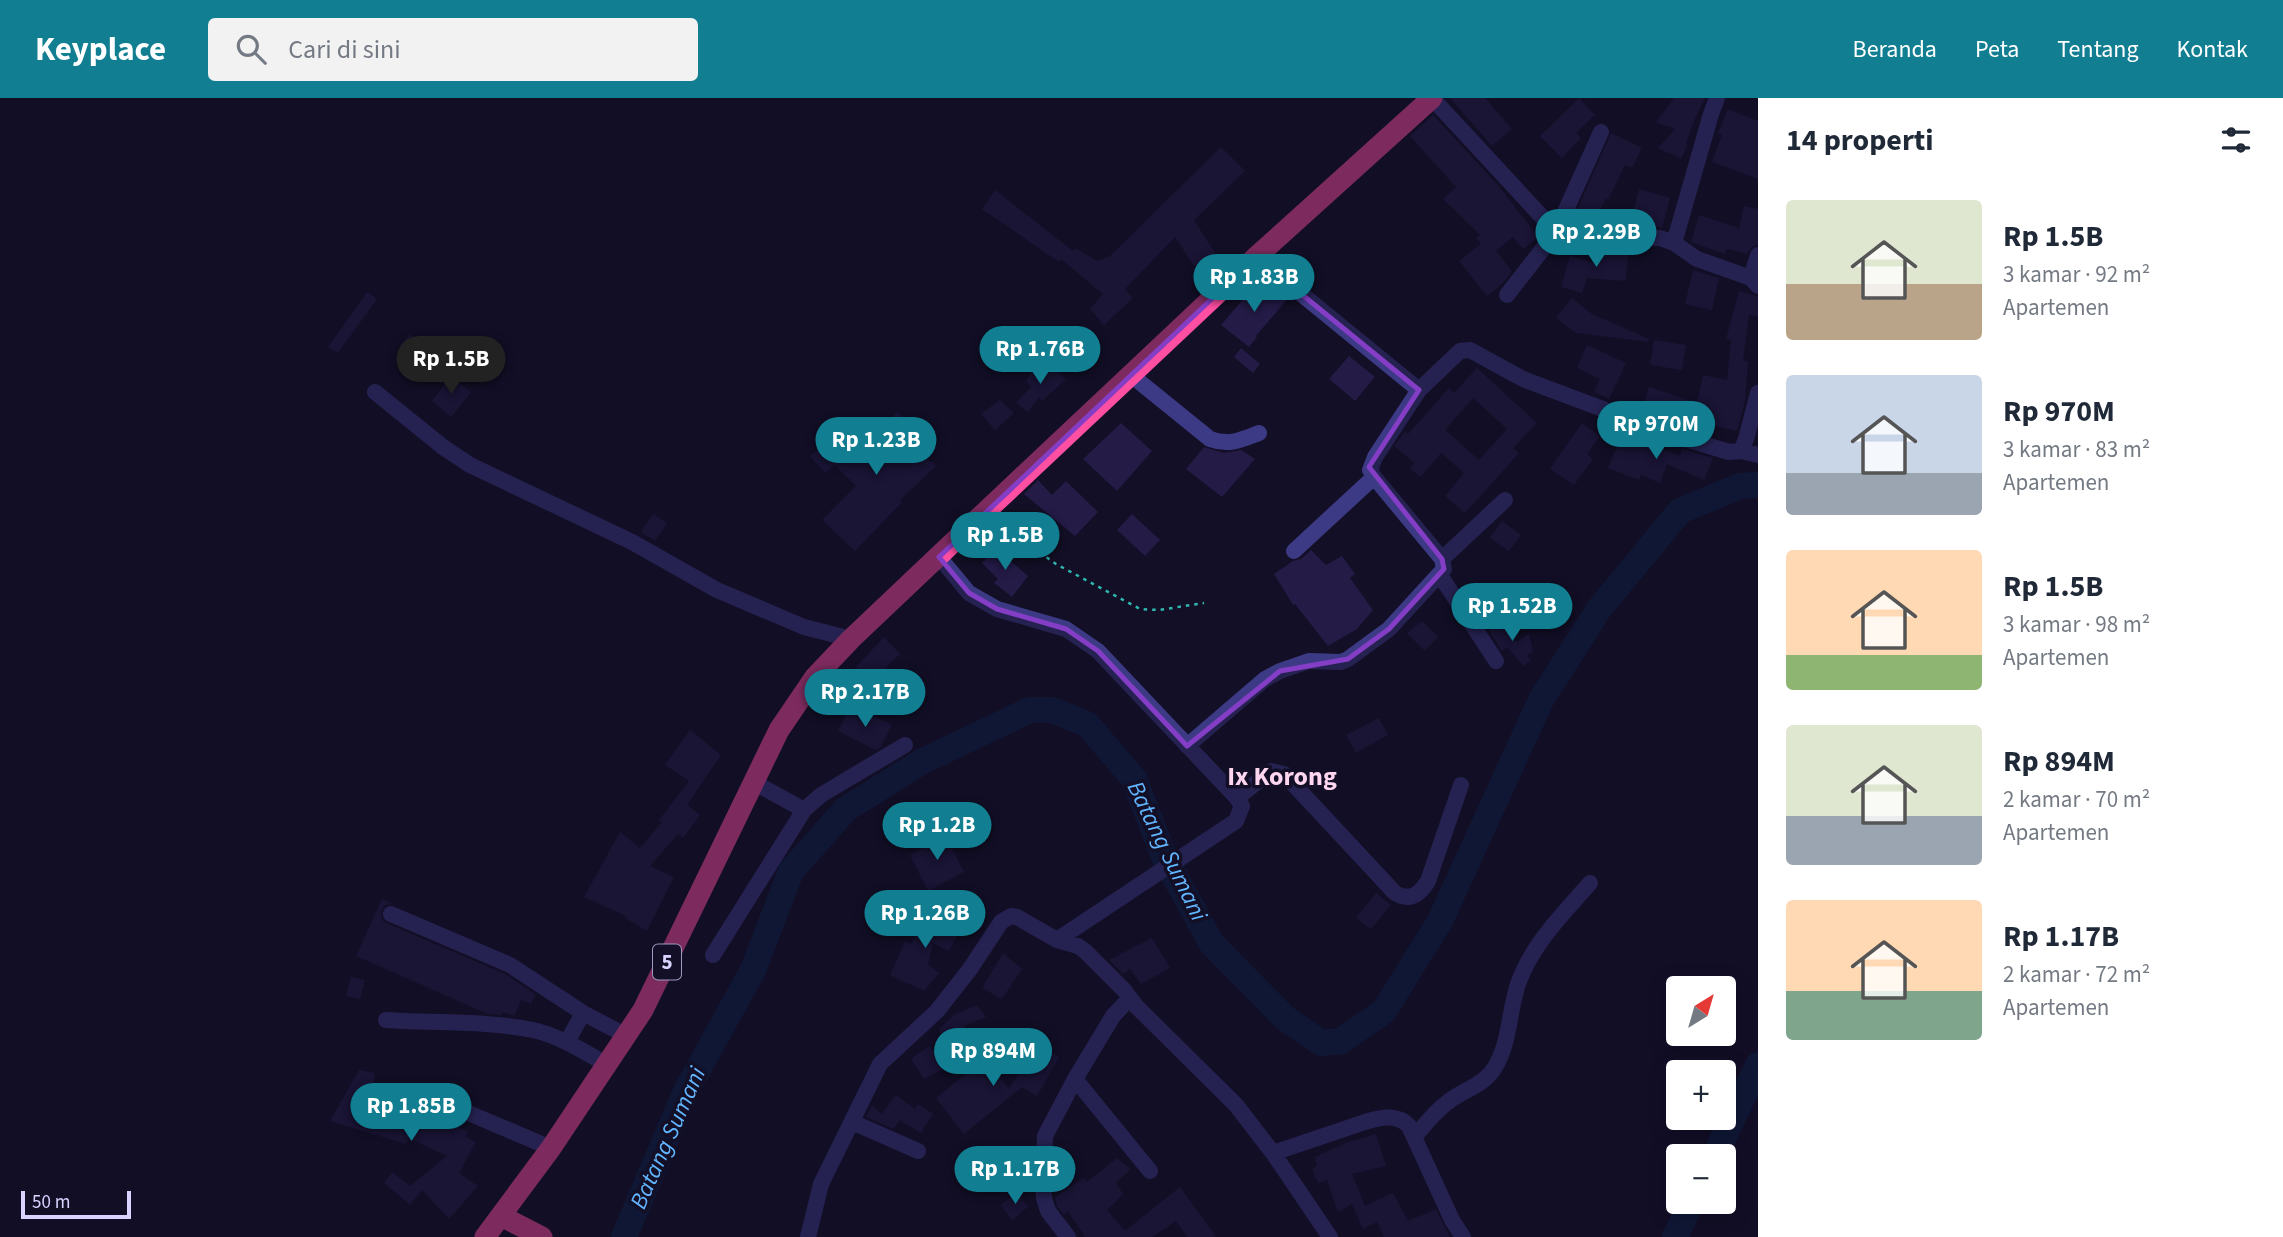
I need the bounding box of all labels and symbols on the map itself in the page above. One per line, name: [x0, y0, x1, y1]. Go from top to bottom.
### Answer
pin: Rp 2.29B: [1524, 209, 1668, 269]
pin: Rp 1.83B: [1182, 254, 1326, 314]
pin: Rp 1.76B: [968, 327, 1112, 386]
pin: Rp 1.5B: [386, 336, 516, 396]
pin: Rp 970M: [1591, 402, 1721, 461]
pin: Rp 1.23B: [804, 418, 948, 477]
pin: Rp 1.5B: [940, 512, 1070, 572]
pin: Rp 1.52B: [1440, 584, 1584, 643]
pin: Rp 2.17B: [793, 670, 937, 729]
district label: Ix Korong: [1227, 758, 1337, 795]
water label: Batang Sumani: [1118, 775, 1216, 927]
pin: Rp 1.2B: [872, 802, 1002, 862]
pin: Rp 1.26B: [853, 890, 997, 950]
road number: 5: [653, 944, 681, 980]
north arrow: [1666, 976, 1736, 1046]
pin: Rp 894M: [928, 1028, 1058, 1088]
water label: Batang Sumani: [621, 1061, 715, 1215]
pin: Rp 1.85B: [339, 1084, 483, 1143]
pin: Rp 1.17B: [943, 1146, 1087, 1206]
scale bar: [21, 1188, 131, 1220]

